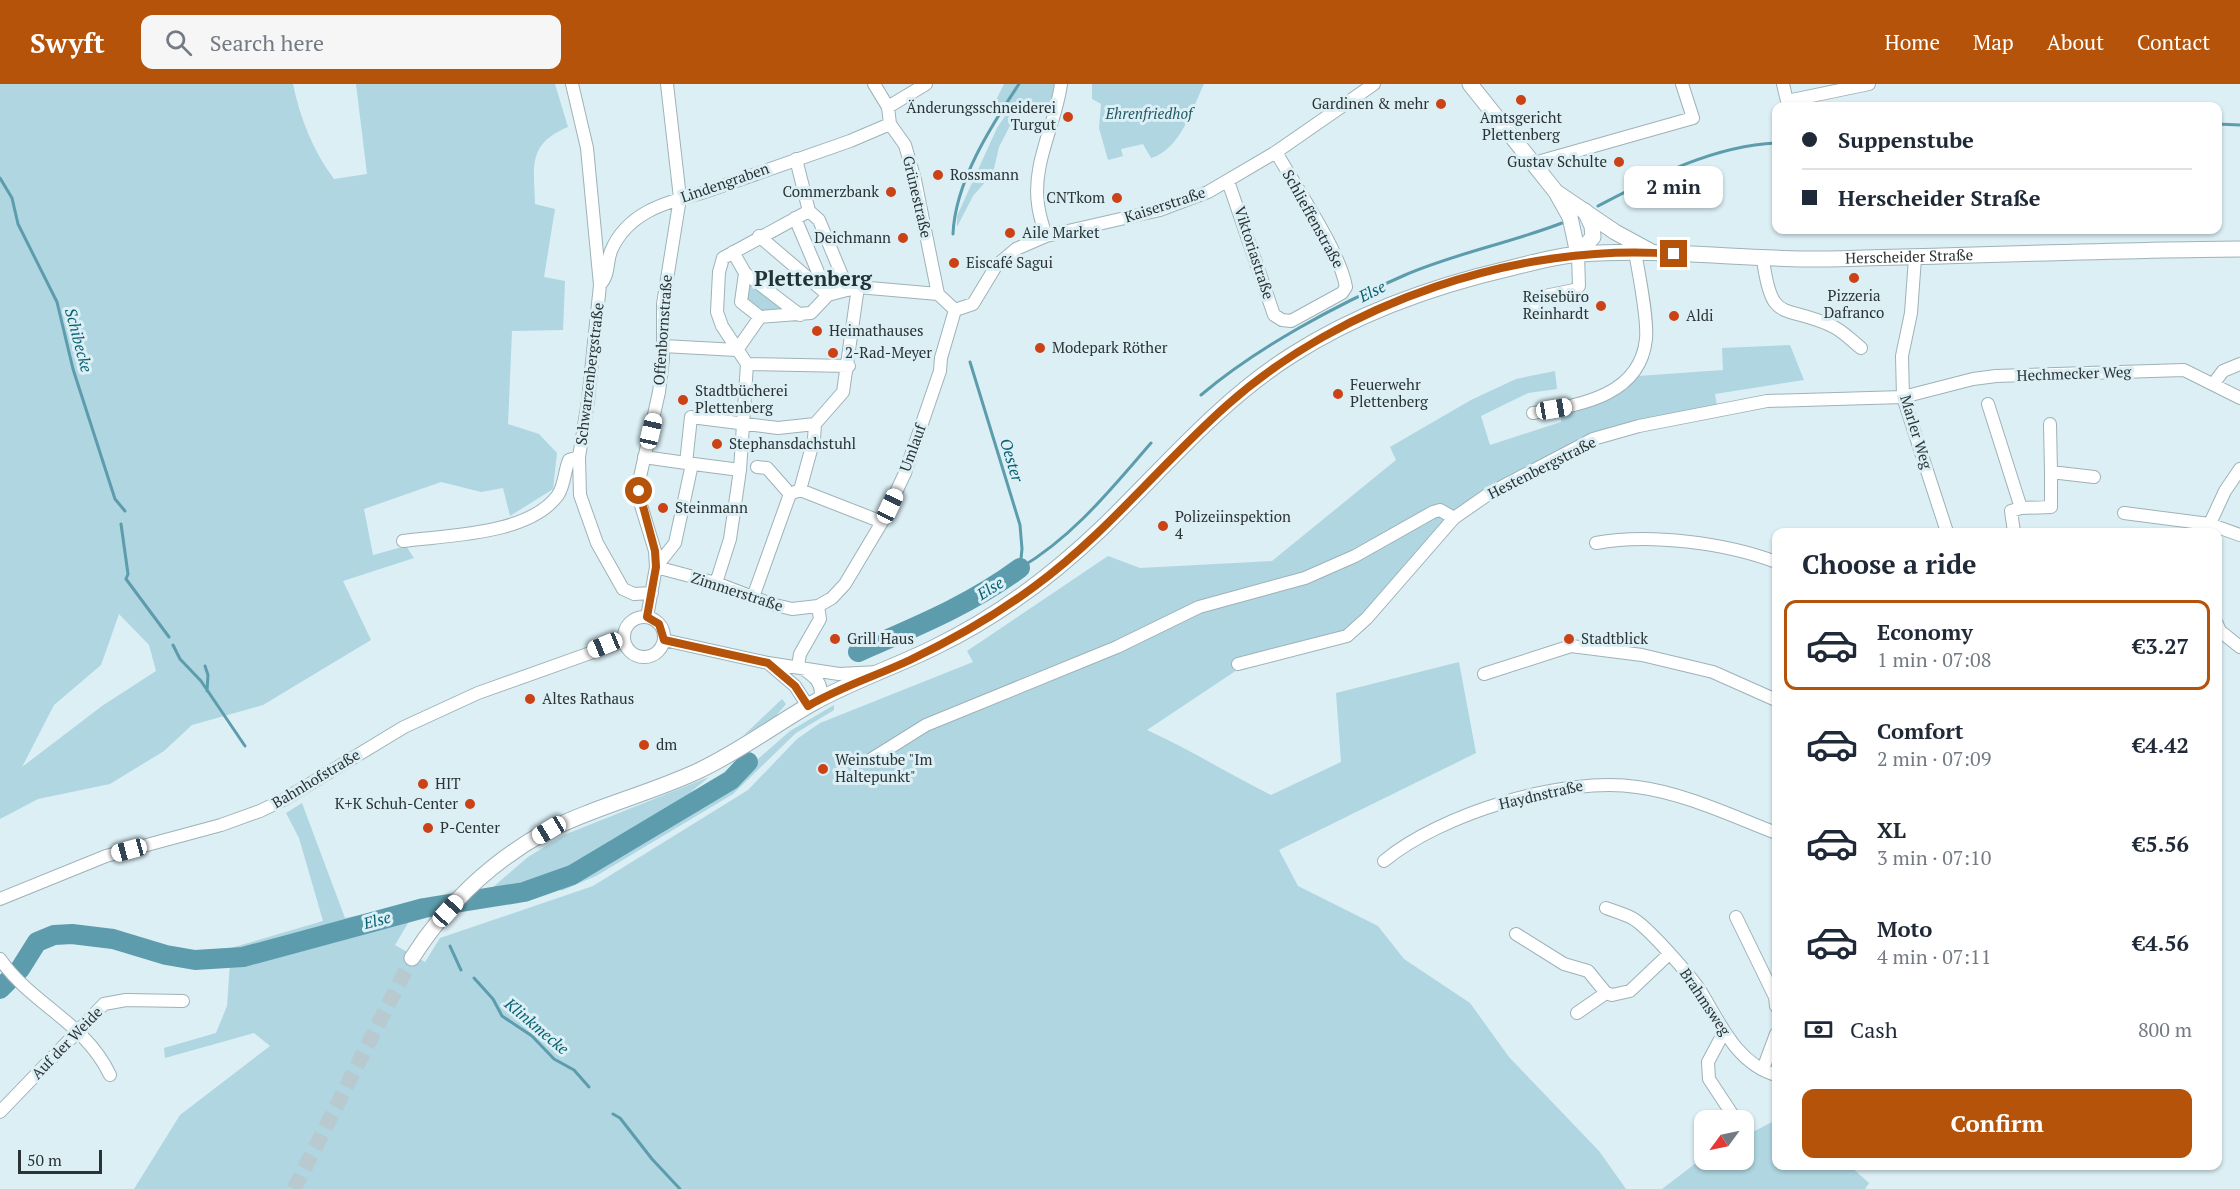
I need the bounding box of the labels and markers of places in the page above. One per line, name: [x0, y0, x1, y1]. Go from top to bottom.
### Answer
place label: Gardinen & mehr: [1312, 93, 1429, 113]
marker: Amtsgericht Plettenberg: [1514, 93, 1528, 107]
place label: Änderungsschneiderei Turgut: [906, 97, 1056, 134]
marker: Gardinen & mehr: [1434, 97, 1448, 111]
place label: Amtsgericht Plettenberg: [1480, 107, 1563, 144]
marker: Änderungsschneiderei Turgut: [1061, 110, 1075, 124]
place label: Gustav Schulte: [1507, 151, 1607, 171]
marker: Gustav Schulte: [1612, 155, 1626, 169]
place label: Rossmann: [950, 164, 1019, 184]
marker: Rossmann: [931, 168, 945, 182]
place label: Commerzbank: [783, 181, 879, 201]
marker: Commerzbank: [884, 185, 898, 199]
place label: CNTkom: [1046, 187, 1105, 207]
marker: CNTkom: [1110, 191, 1124, 205]
place label: Aile Market: [1022, 222, 1100, 242]
marker: Aile Market: [1003, 226, 1017, 240]
place label: Deichmann: [814, 227, 891, 247]
marker: Deichmann: [896, 231, 910, 245]
place label: Eiscafé Sagui: [966, 252, 1053, 272]
marker: Eiscafé Sagui: [947, 256, 961, 270]
marker: Pizzeria Dafranco: [1847, 271, 1861, 285]
place label: Pizzeria Dafranco: [1824, 285, 1884, 322]
place label: Reisebüro Reinhardt: [1523, 286, 1589, 323]
marker: Reisebüro Reinhardt: [1594, 299, 1608, 313]
place label: Aldi: [1686, 305, 1714, 325]
marker: Aldi: [1667, 309, 1681, 323]
place label: Heimathauses: [829, 320, 924, 340]
marker: Heimathauses: [810, 324, 824, 338]
place label: Modepark Röther: [1052, 337, 1168, 357]
marker: Modepark Röther: [1033, 341, 1047, 355]
place label: 2-Rad-Meyer: [845, 342, 932, 362]
marker: 2-Rad-Meyer: [826, 346, 840, 360]
place label: Feuerwehr Plettenberg: [1350, 374, 1429, 411]
place label: Stadtbücherei Plettenberg: [695, 380, 788, 417]
marker: Feuerwehr Plettenberg: [1331, 387, 1345, 401]
marker: Stadtbücherei Plettenberg: [676, 393, 690, 407]
place label: Stephansdachstuhl: [729, 433, 856, 453]
marker: Stephansdachstuhl: [710, 437, 724, 451]
place label: Steinmann: [675, 497, 748, 517]
marker: Steinmann: [656, 501, 670, 515]
place label: Polizeiinspektion 4: [1175, 506, 1291, 543]
marker: Polizeiinspektion 4: [1156, 519, 1170, 533]
place label: Grill Haus: [847, 628, 914, 648]
place label: Stadtblick: [1581, 628, 1648, 648]
marker: Grill Haus: [828, 632, 842, 646]
marker: Stadtblick: [1562, 632, 1576, 646]
place label: Altes Rathaus: [542, 688, 634, 708]
marker: Altes Rathaus: [523, 692, 537, 706]
place label: dm: [656, 734, 677, 754]
marker: dm: [637, 738, 651, 752]
place label: Weinstube "Im Haltepunkt": [835, 749, 932, 786]
marker: Weinstube "Im Haltepunkt": [816, 762, 830, 776]
place label: HIT: [435, 773, 461, 793]
marker: HIT: [416, 777, 430, 791]
place label: K+K Schuh-Center: [335, 793, 458, 813]
marker: K+K Schuh-Center: [463, 797, 477, 811]
place label: P-Center: [440, 817, 500, 837]
marker: P-Center: [421, 821, 435, 835]

